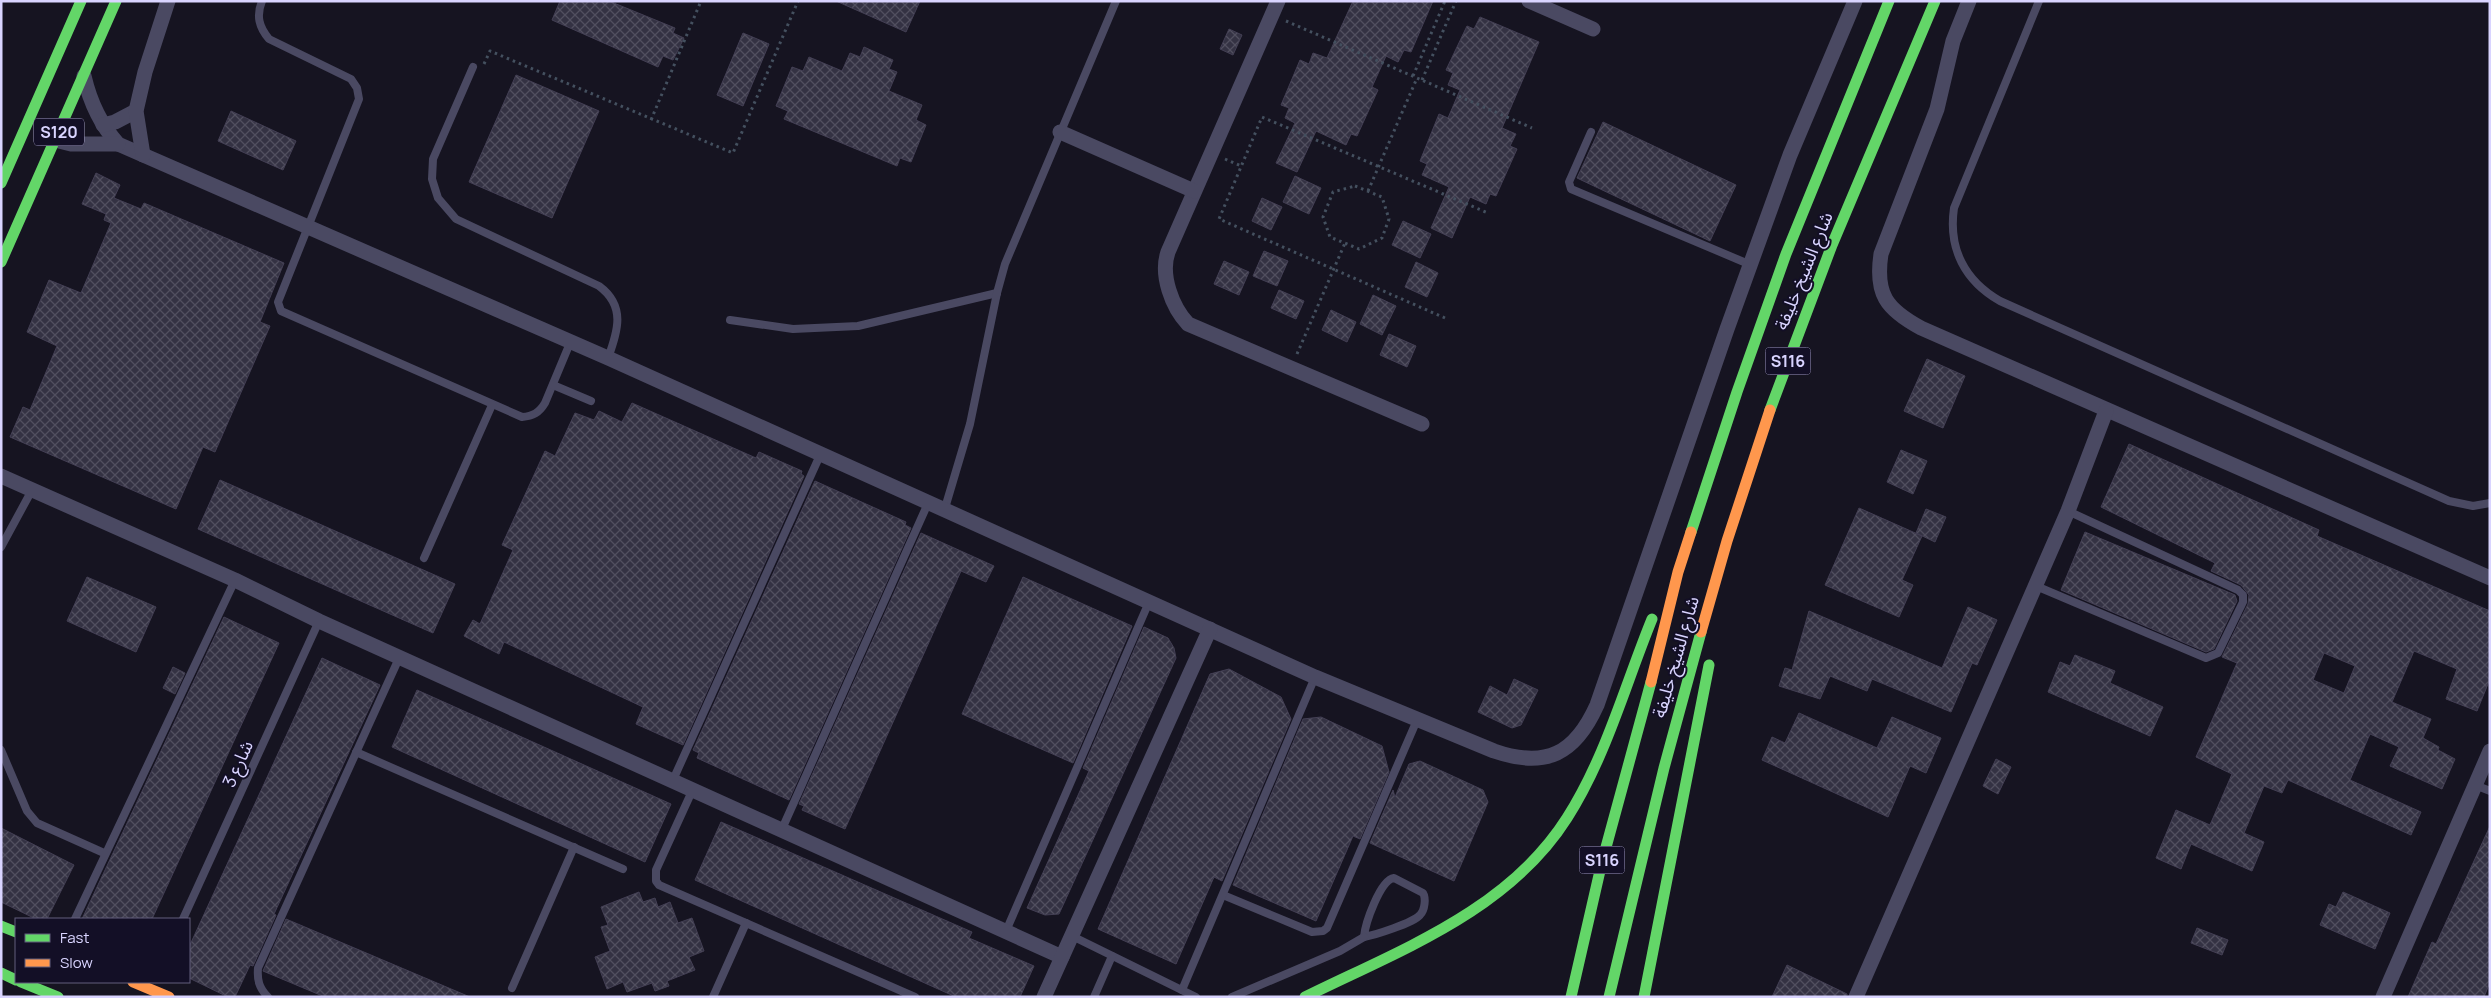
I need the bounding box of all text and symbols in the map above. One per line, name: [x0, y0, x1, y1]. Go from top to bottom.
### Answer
road number: S120: [34, 118, 84, 146]
street label: شارع الشيخ خليفة: [1768, 208, 1840, 334]
road number: S116: [1766, 348, 1810, 374]
street label: شارع الشيخ خليفة: [1646, 593, 1707, 721]
street label: شارع 3: [216, 736, 261, 792]
road number: S116: [1580, 846, 1624, 874]
legend: [15, 918, 190, 983]
text: Fast: [60, 927, 89, 948]
text: Slow: [60, 952, 93, 973]

